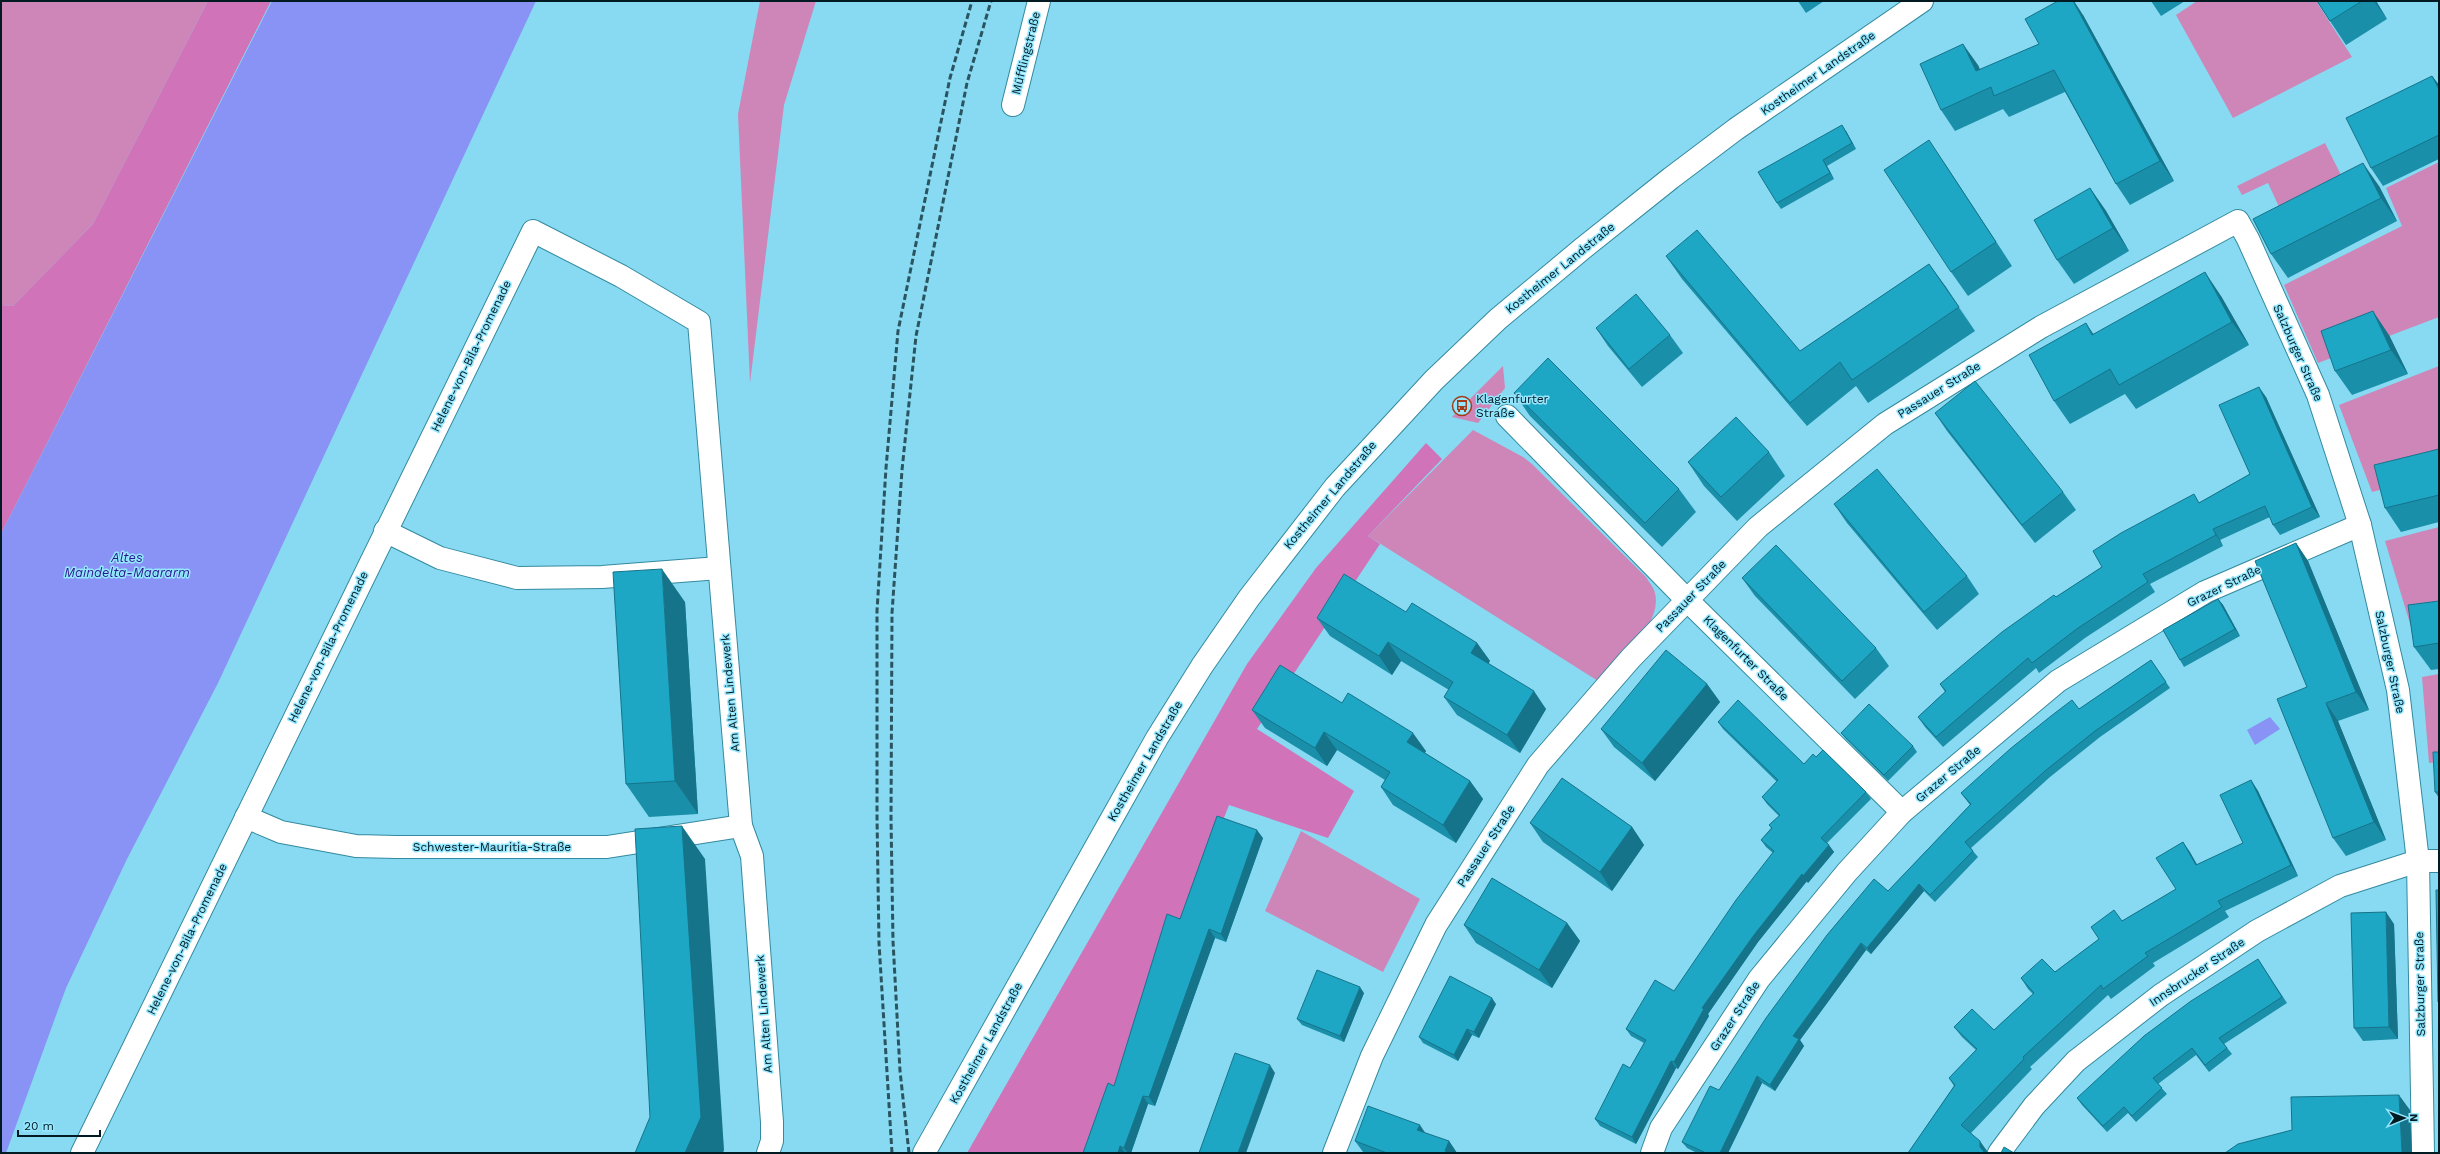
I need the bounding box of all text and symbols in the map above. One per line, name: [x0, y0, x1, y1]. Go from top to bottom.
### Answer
street label: Müfflingstraße: [1009, 10, 1043, 96]
street label: Kostheimer Landstraße: [1758, 28, 1878, 118]
street label: Kostheimer Landstraße: [1502, 220, 1618, 316]
street label: Helene-von-Bila-Promenade: [428, 278, 514, 434]
street label: Salzburger Straße: [2270, 302, 2326, 404]
street label: Passauer Straße: [1895, 359, 1983, 421]
place label: Klagenfurter Straße: [1476, 392, 1549, 420]
bus stop icon: Klagenfurter Straße: [1451, 395, 1473, 417]
street label: Kostheimer Landstraße: [1281, 438, 1379, 552]
water label: Altes Maindelta-Maararm: [64, 550, 190, 580]
street label: Passauer Straße: [1653, 557, 1729, 635]
street label: Grazer Straße: [2185, 562, 2263, 610]
street label: Helene-von-Bila-Promenade: [285, 569, 371, 725]
street label: Salzburger Straße: [2372, 609, 2408, 715]
street label: Klagenfurter Straße: [1700, 612, 1792, 704]
street label: Am Alten Lindewerk: [718, 633, 742, 753]
street label: Kostheimer Landstraße: [1105, 698, 1185, 824]
street label: Grazer Straße: [1913, 743, 1983, 805]
street label: Passauer Straße: [1454, 802, 1518, 890]
street label: Schwester-Mauritia-Straße: [413, 840, 571, 854]
street label: Helene-von-Bila-Promenade: [144, 861, 230, 1017]
street label: Salzburger Straße: [2412, 932, 2428, 1036]
street label: Innsbrucker Straße: [2147, 935, 2247, 1009]
street label: Am Alten Lindewerk: [753, 954, 775, 1074]
street label: Grazer Straße: [1707, 978, 1763, 1054]
street label: Kostheimer Landstraße: [947, 980, 1025, 1106]
north arrow: [2384, 1098, 2424, 1138]
scale bar: [18, 1112, 100, 1138]
text: N: [2407, 1114, 2420, 1122]
text: 20 m: [24, 1119, 54, 1133]

